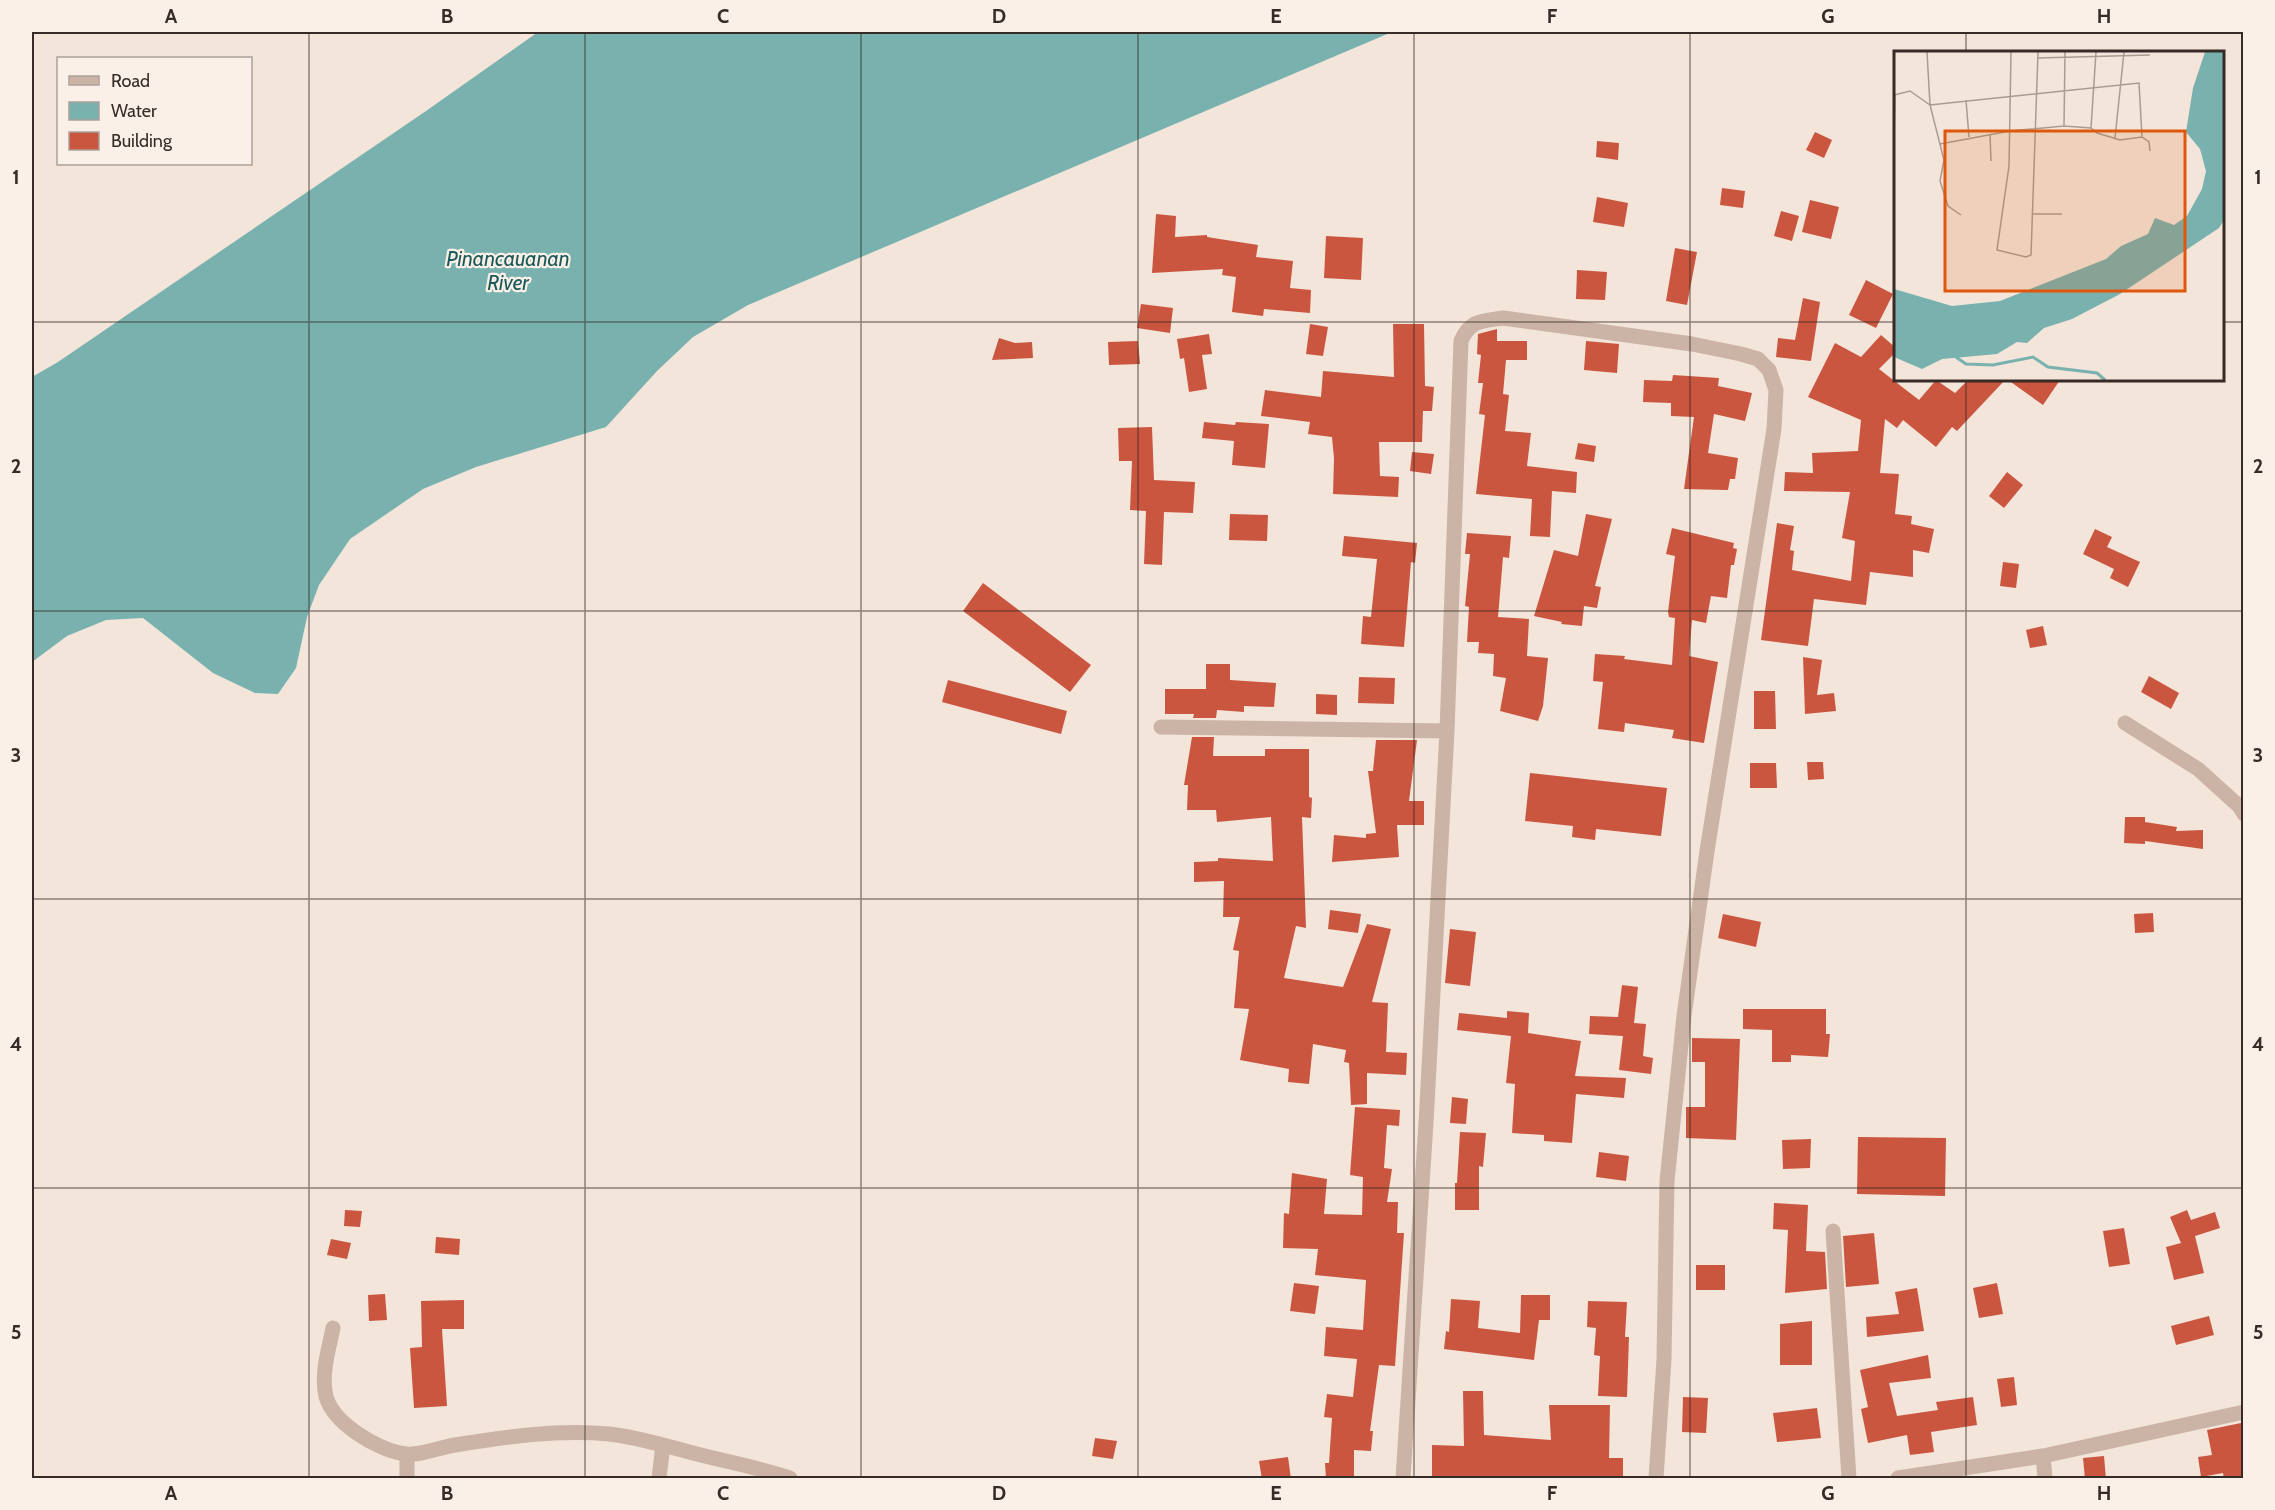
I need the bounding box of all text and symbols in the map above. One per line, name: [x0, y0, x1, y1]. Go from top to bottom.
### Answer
text: A: [165, 4, 178, 28]
text: B: [441, 4, 453, 28]
text: C: [717, 4, 729, 28]
text: D: [992, 4, 1006, 28]
text: E: [1270, 4, 1282, 28]
text: F: [1547, 4, 1558, 28]
text: G: [1821, 4, 1835, 28]
text: H: [2097, 4, 2111, 28]
inset map: [1894, 51, 2224, 381]
legend: [57, 57, 252, 165]
text: Road: [111, 70, 150, 92]
text: Water: [111, 100, 157, 122]
text: Building: [111, 130, 173, 152]
text: 1: [12, 165, 20, 189]
text: 1: [2254, 165, 2262, 189]
water label: Pinancauanan River: [446, 246, 570, 295]
text: 2: [11, 454, 21, 478]
text: 2: [2253, 454, 2263, 478]
text: 3: [11, 743, 21, 767]
text: 3: [2253, 743, 2263, 767]
text: 4: [10, 1032, 22, 1056]
text: 4: [2252, 1032, 2264, 1056]
text: 5: [11, 1320, 21, 1344]
text: 5: [2253, 1320, 2263, 1344]
text: A: [165, 1481, 178, 1505]
text: B: [441, 1481, 453, 1505]
text: C: [717, 1481, 729, 1505]
text: D: [992, 1481, 1006, 1505]
text: E: [1270, 1481, 1282, 1505]
text: F: [1547, 1481, 1558, 1505]
text: G: [1821, 1481, 1835, 1505]
text: H: [2097, 1481, 2111, 1505]

